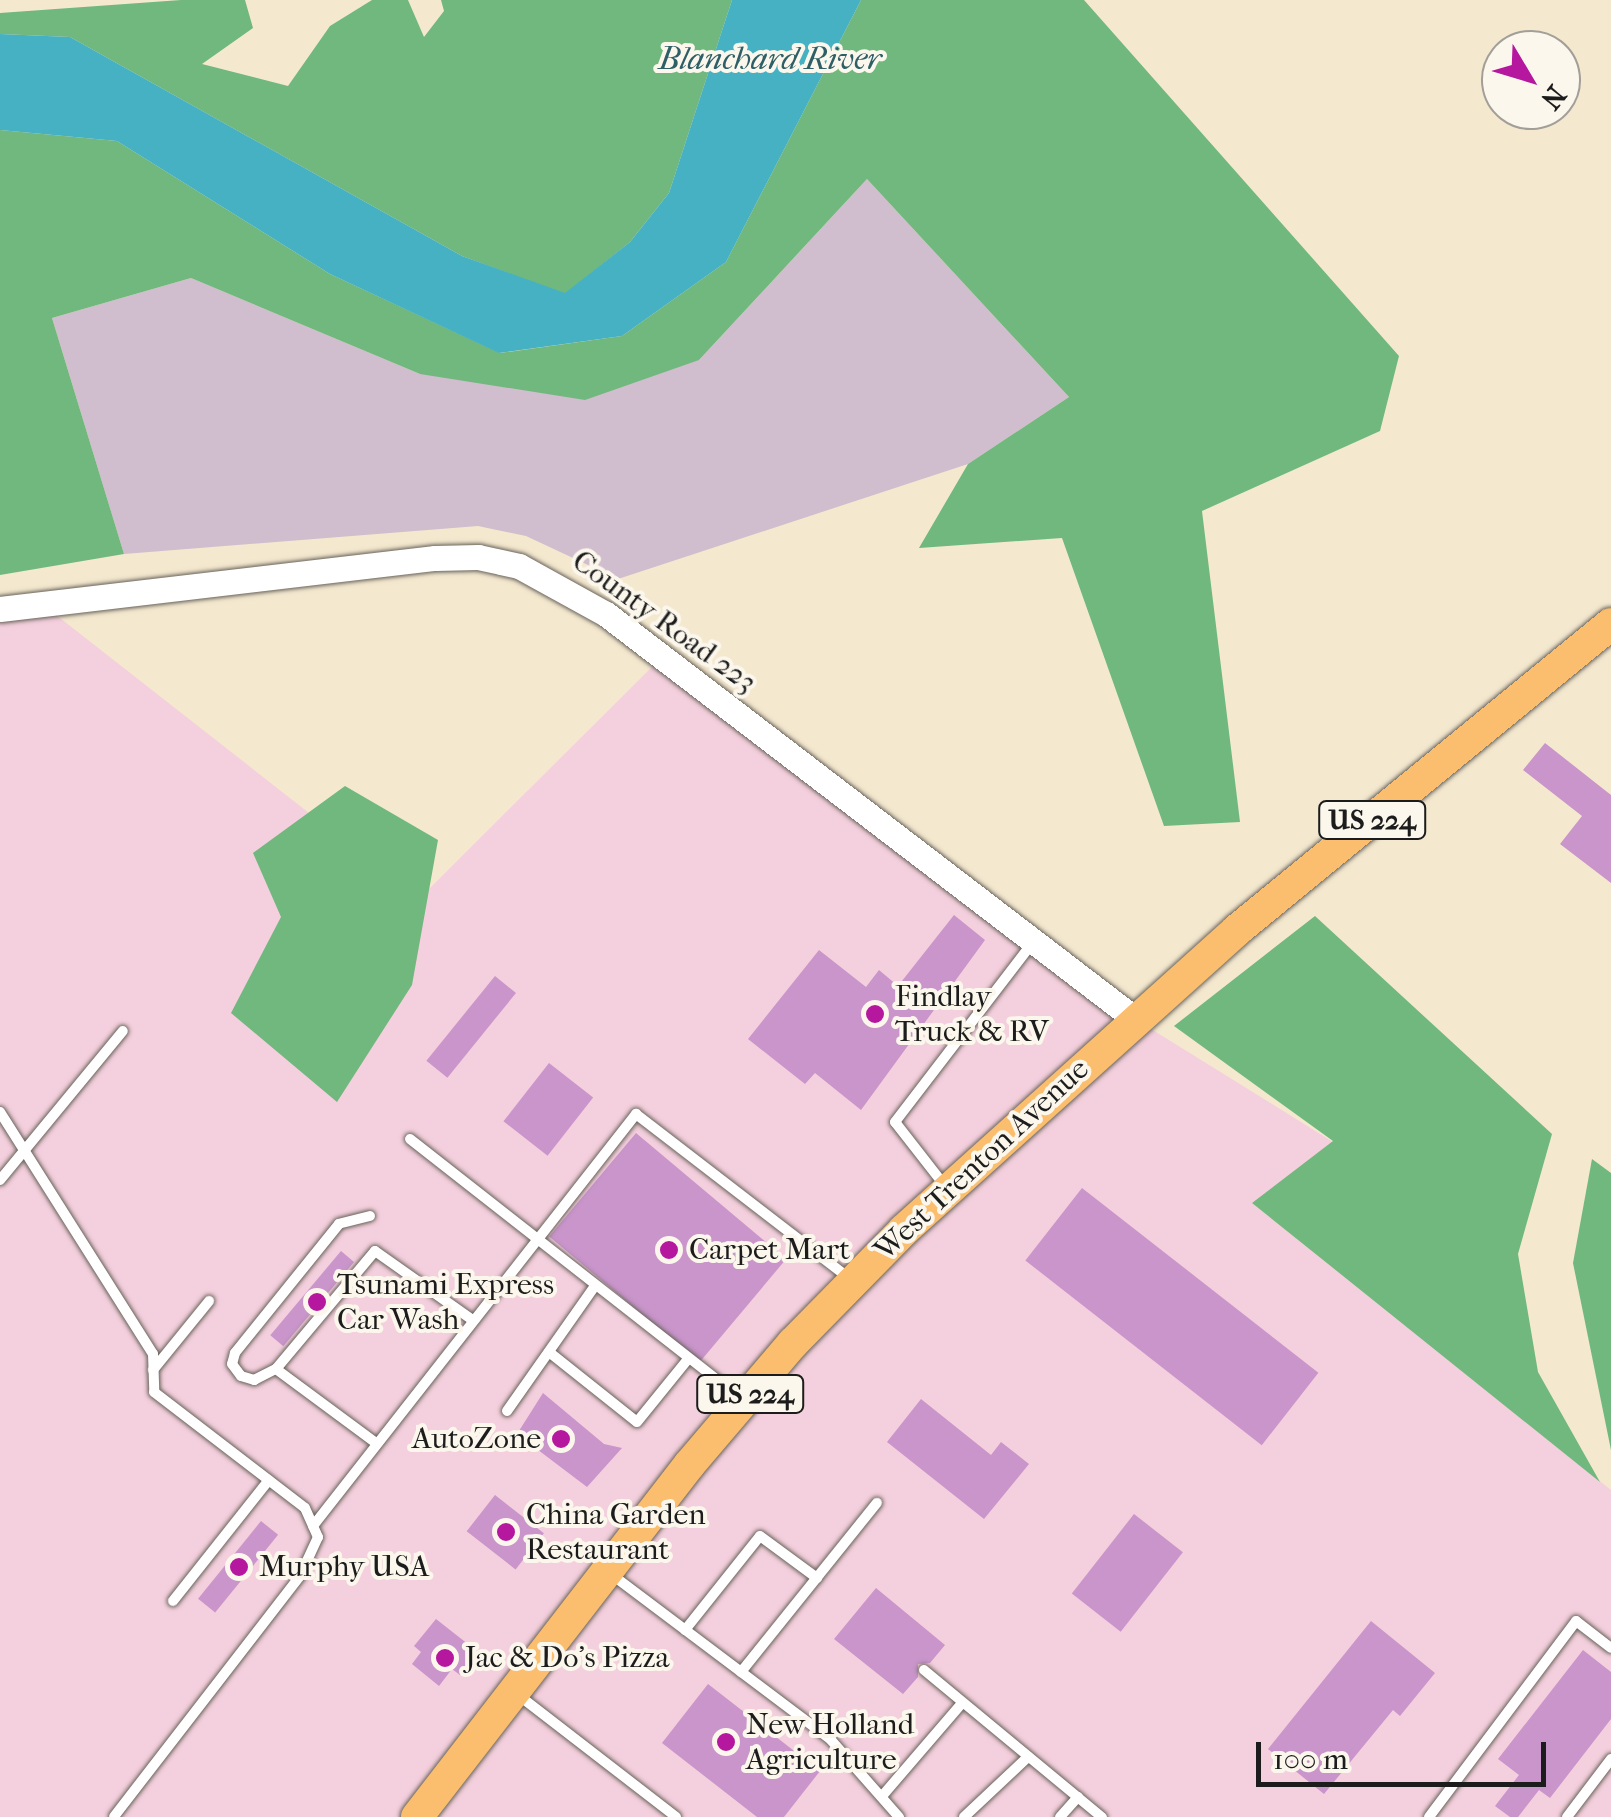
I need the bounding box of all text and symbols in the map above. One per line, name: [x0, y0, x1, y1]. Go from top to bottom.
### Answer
north arrow: [1481, 30, 1581, 130]
water label: Blanchard River: [659, 40, 881, 78]
text: N: [1534, 79, 1573, 116]
street label: County Road 223: [565, 543, 763, 701]
road number: US 224: [1317, 797, 1427, 843]
place label: Findlay Truck & RV: [895, 979, 1049, 1050]
marker: Findlay Truck & RV: [864, 1003, 886, 1025]
street label: West Trenton Avenue: [867, 1051, 1097, 1269]
place label: Carpet Mart: [689, 1232, 850, 1268]
marker: Carpet Mart: [658, 1239, 680, 1261]
place label: Tsunami Express Car Wash: [337, 1267, 554, 1338]
marker: Tsunami Express Car Wash: [306, 1291, 328, 1313]
road number: US 224: [695, 1371, 805, 1417]
place label: AutoZone: [412, 1421, 541, 1457]
marker: AutoZone: [550, 1428, 572, 1450]
place label: China Garden Restaurant: [526, 1497, 706, 1568]
marker: China Garden Restaurant: [495, 1521, 517, 1543]
place label: Murphy USA: [259, 1549, 429, 1585]
marker: Murphy USA: [228, 1556, 250, 1578]
place label: Jac & Do's Pizza: [465, 1640, 669, 1676]
marker: Jac & Do's Pizza: [434, 1647, 456, 1669]
place label: New Holland Agriculture: [746, 1707, 914, 1778]
scale bar: [1261, 1722, 1551, 1784]
marker: New Holland Agriculture: [715, 1731, 737, 1753]
text: 100 m: [1273, 1742, 1348, 1777]

